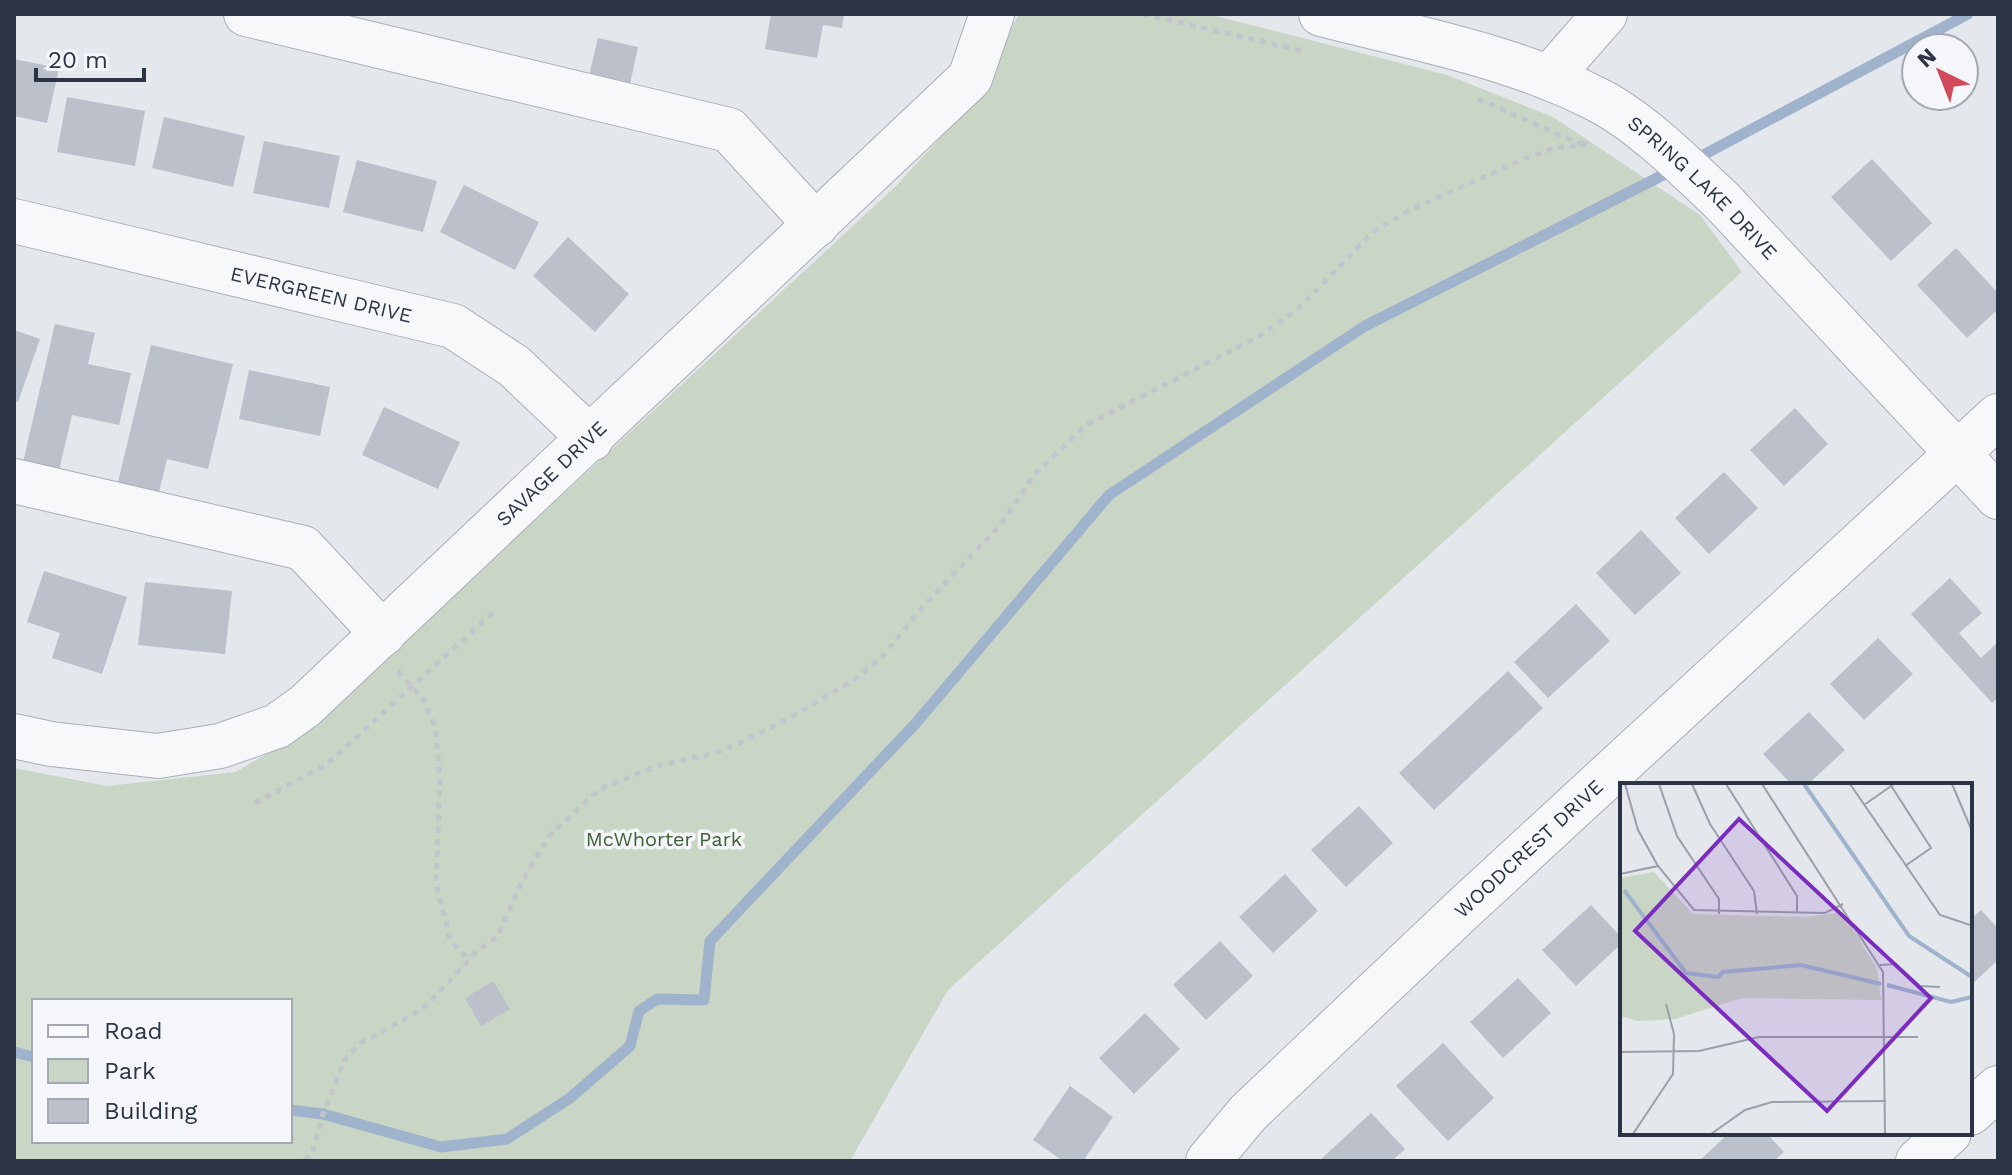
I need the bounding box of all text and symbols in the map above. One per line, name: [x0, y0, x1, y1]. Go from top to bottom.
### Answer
scale bar: [36, 32, 144, 82]
north arrow: [1900, 32, 1980, 112]
text: N: [1912, 43, 1941, 72]
text: 20 m: [48, 46, 108, 74]
street label: SPRING LAKE DRIVE: [1623, 111, 1782, 264]
street label: EVERGREEN DRIVE: [228, 261, 415, 328]
street label: SAVAGE DRIVE: [491, 416, 611, 531]
street label: WOODCREST DRIVE: [1449, 774, 1608, 923]
inset map: [1620, 783, 1972, 1135]
park label: McWhorter Park: [586, 827, 742, 851]
legend: [32, 999, 292, 1143]
text: Road: [104, 1017, 163, 1045]
text: Park: [104, 1057, 156, 1085]
text: Building: [104, 1097, 197, 1125]

